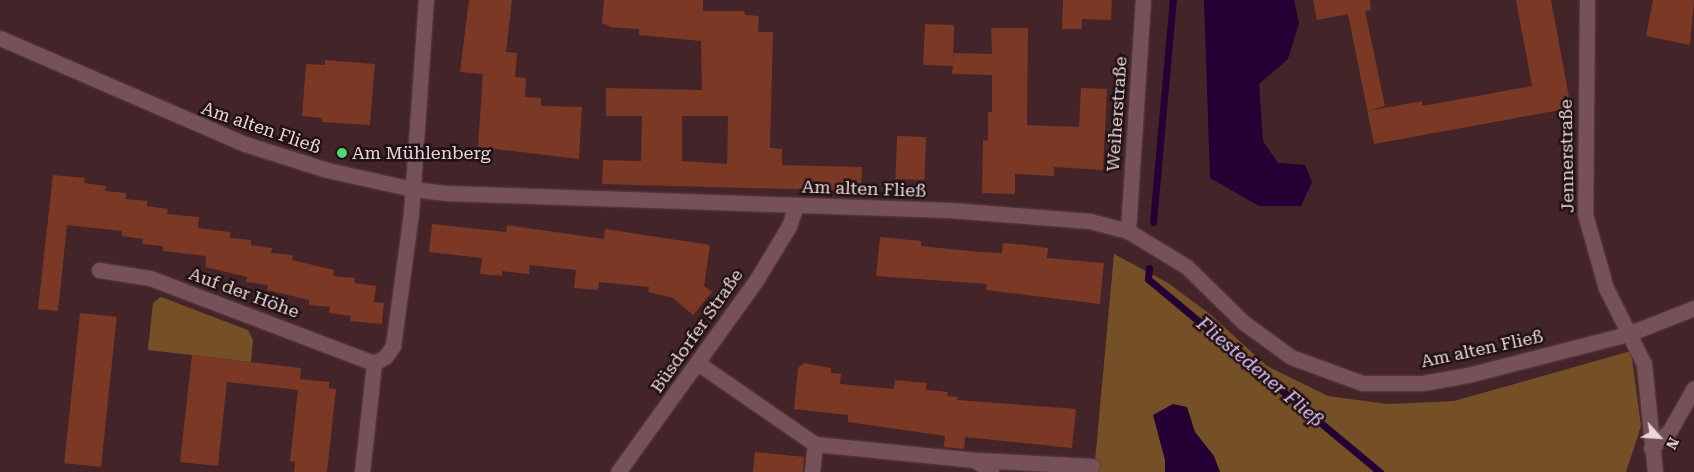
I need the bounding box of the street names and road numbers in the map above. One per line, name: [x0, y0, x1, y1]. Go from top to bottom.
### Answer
street label: Weiherstraße: [1102, 56, 1132, 172]
street label: Am alten Fließ: [199, 98, 323, 158]
street label: Jennerstraße: [1555, 99, 1579, 213]
street label: Am alten Fließ: [801, 176, 927, 202]
street label: Auf der Höhe: [186, 263, 302, 323]
street label: Büsdorfer Straße: [646, 265, 748, 397]
street label: Am alten Fließ: [1419, 325, 1545, 373]

